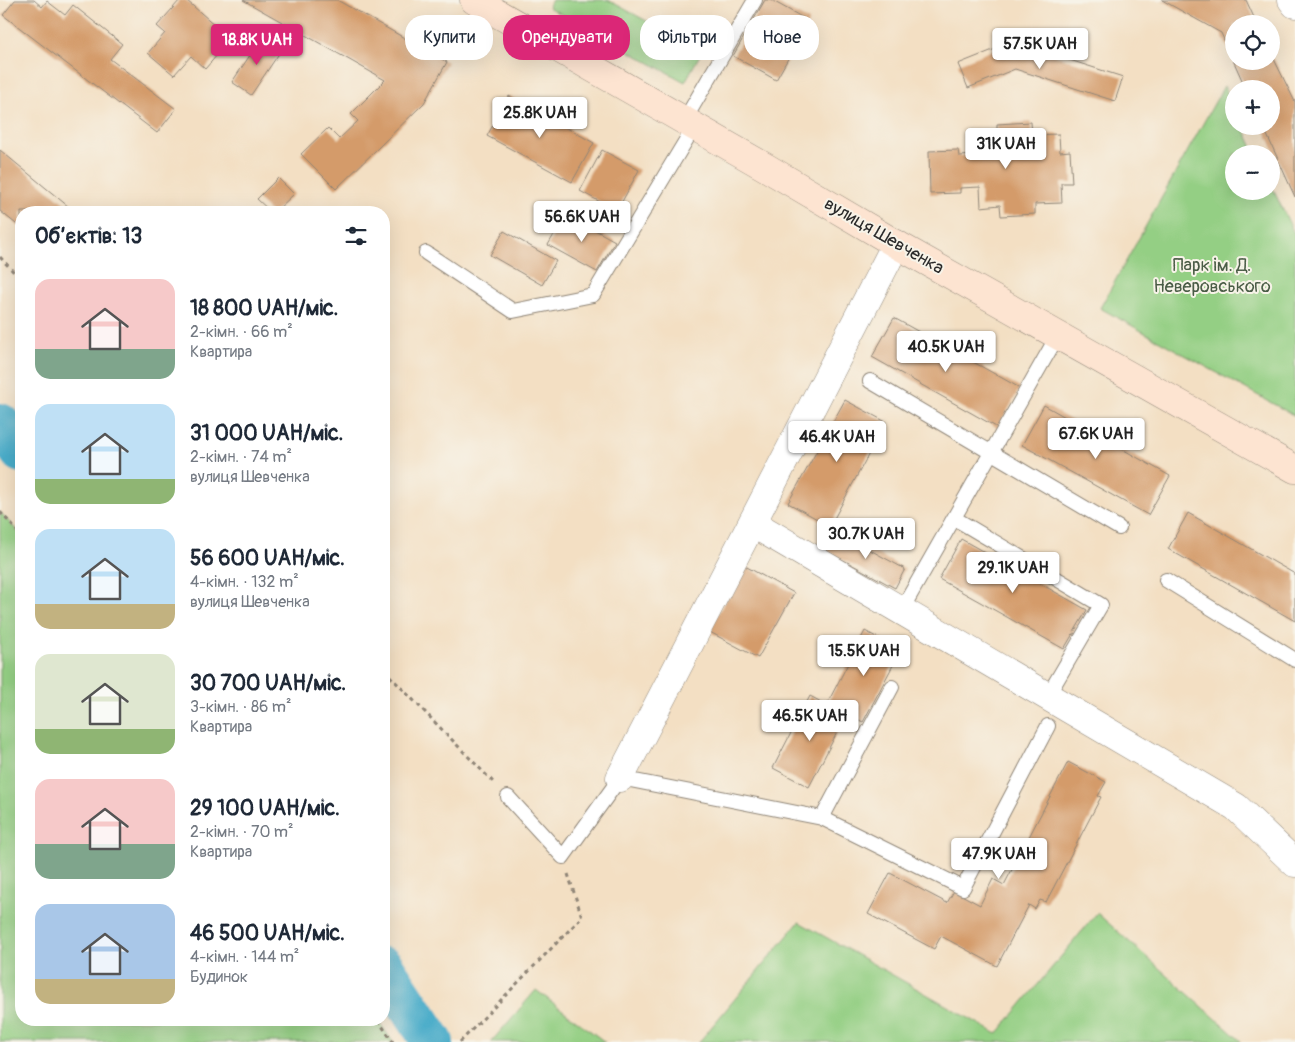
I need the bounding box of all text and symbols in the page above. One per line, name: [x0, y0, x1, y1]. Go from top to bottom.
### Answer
chip: Купити: [405, 15, 493, 60]
chip: Орендувати: [503, 15, 630, 60]
chip: Фільтри: [640, 15, 734, 60]
chip: Нове: [744, 15, 819, 60]
map controls: [1225, 15, 1280, 200]
button: locate: [1225, 15, 1280, 70]
pin: 18.8K UAH: [200, 23, 314, 66]
pin: 57.5K UAH: [983, 28, 1097, 70]
text: 18.8K UAH: [222, 30, 292, 50]
text: 57.5K UAH: [1003, 34, 1077, 54]
button: +: [1225, 80, 1280, 135]
pin: 25.8K UAH: [483, 96, 597, 139]
text: 25.8K UAH: [503, 103, 577, 123]
pin: 31K UAH: [960, 128, 1052, 170]
text: 31K UAH: [976, 134, 1036, 154]
button: −: [1225, 145, 1280, 200]
street label: вулиця Шевченка: [820, 192, 948, 280]
pin: 56.6K UAH: [525, 200, 639, 243]
text: 56.6K UAH: [544, 207, 620, 227]
icon: filters: [342, 222, 370, 250]
text: Об’єктів: 13: [35, 223, 142, 250]
park label: Парк ім. Д. Неверовського: [1153, 254, 1271, 298]
text: 18 800 UAH/міс.: [190, 295, 338, 322]
icon: home: [75, 299, 135, 359]
text: 2-кімн. · 66 m²: [190, 322, 293, 342]
pin: 40.5K UAH: [889, 330, 1003, 373]
text: 40.5K UAH: [908, 337, 984, 357]
text: Квартира: [190, 342, 252, 362]
pin: 67.6K UAH: [1039, 418, 1153, 460]
text: 31 000 UAH/міс.: [190, 420, 343, 447]
pin: 46.4K UAH: [780, 420, 894, 463]
icon: home: [75, 424, 135, 484]
text: 67.6K UAH: [1059, 424, 1133, 444]
text: 46.4K UAH: [799, 427, 875, 447]
text: 2-кімн. · 74 m²: [190, 447, 292, 467]
text: вулиця Шевченка: [190, 467, 310, 487]
pin: 30.7K UAH: [809, 518, 923, 560]
text: 30.7K UAH: [828, 524, 904, 544]
text: 56 600 UAH/міс.: [190, 545, 345, 572]
icon: home: [75, 549, 135, 609]
pin: 29.1K UAH: [956, 552, 1070, 594]
text: 29.1K UAH: [977, 558, 1049, 578]
text: 4-кімн. · 132 m²: [190, 572, 299, 592]
text: вулиця Шевченка: [190, 592, 310, 612]
pin: 15.5K UAH: [807, 634, 921, 677]
text: 15.5K UAH: [828, 641, 900, 661]
text: 30 700 UAH/міс.: [190, 670, 346, 697]
icon: home: [75, 674, 135, 734]
text: 3-кімн. · 86 m²: [190, 697, 292, 717]
pin: 46.5K UAH: [753, 700, 867, 742]
text: 46.5K UAH: [773, 706, 848, 726]
text: Квартира: [190, 717, 252, 737]
text: 29 100 UAH/міс.: [190, 795, 340, 822]
icon: home: [75, 799, 135, 859]
text: 2-кімн. · 70 m²: [190, 822, 294, 842]
pin: 47.9K UAH: [942, 838, 1056, 880]
text: Квартира: [190, 842, 252, 862]
text: 47.9K UAH: [962, 844, 1036, 864]
text: 46 500 UAH/міс.: [190, 920, 345, 947]
icon: home: [75, 924, 135, 984]
text: 4-кімн. · 144 m²: [190, 947, 299, 967]
text: Будинок: [190, 967, 248, 987]

